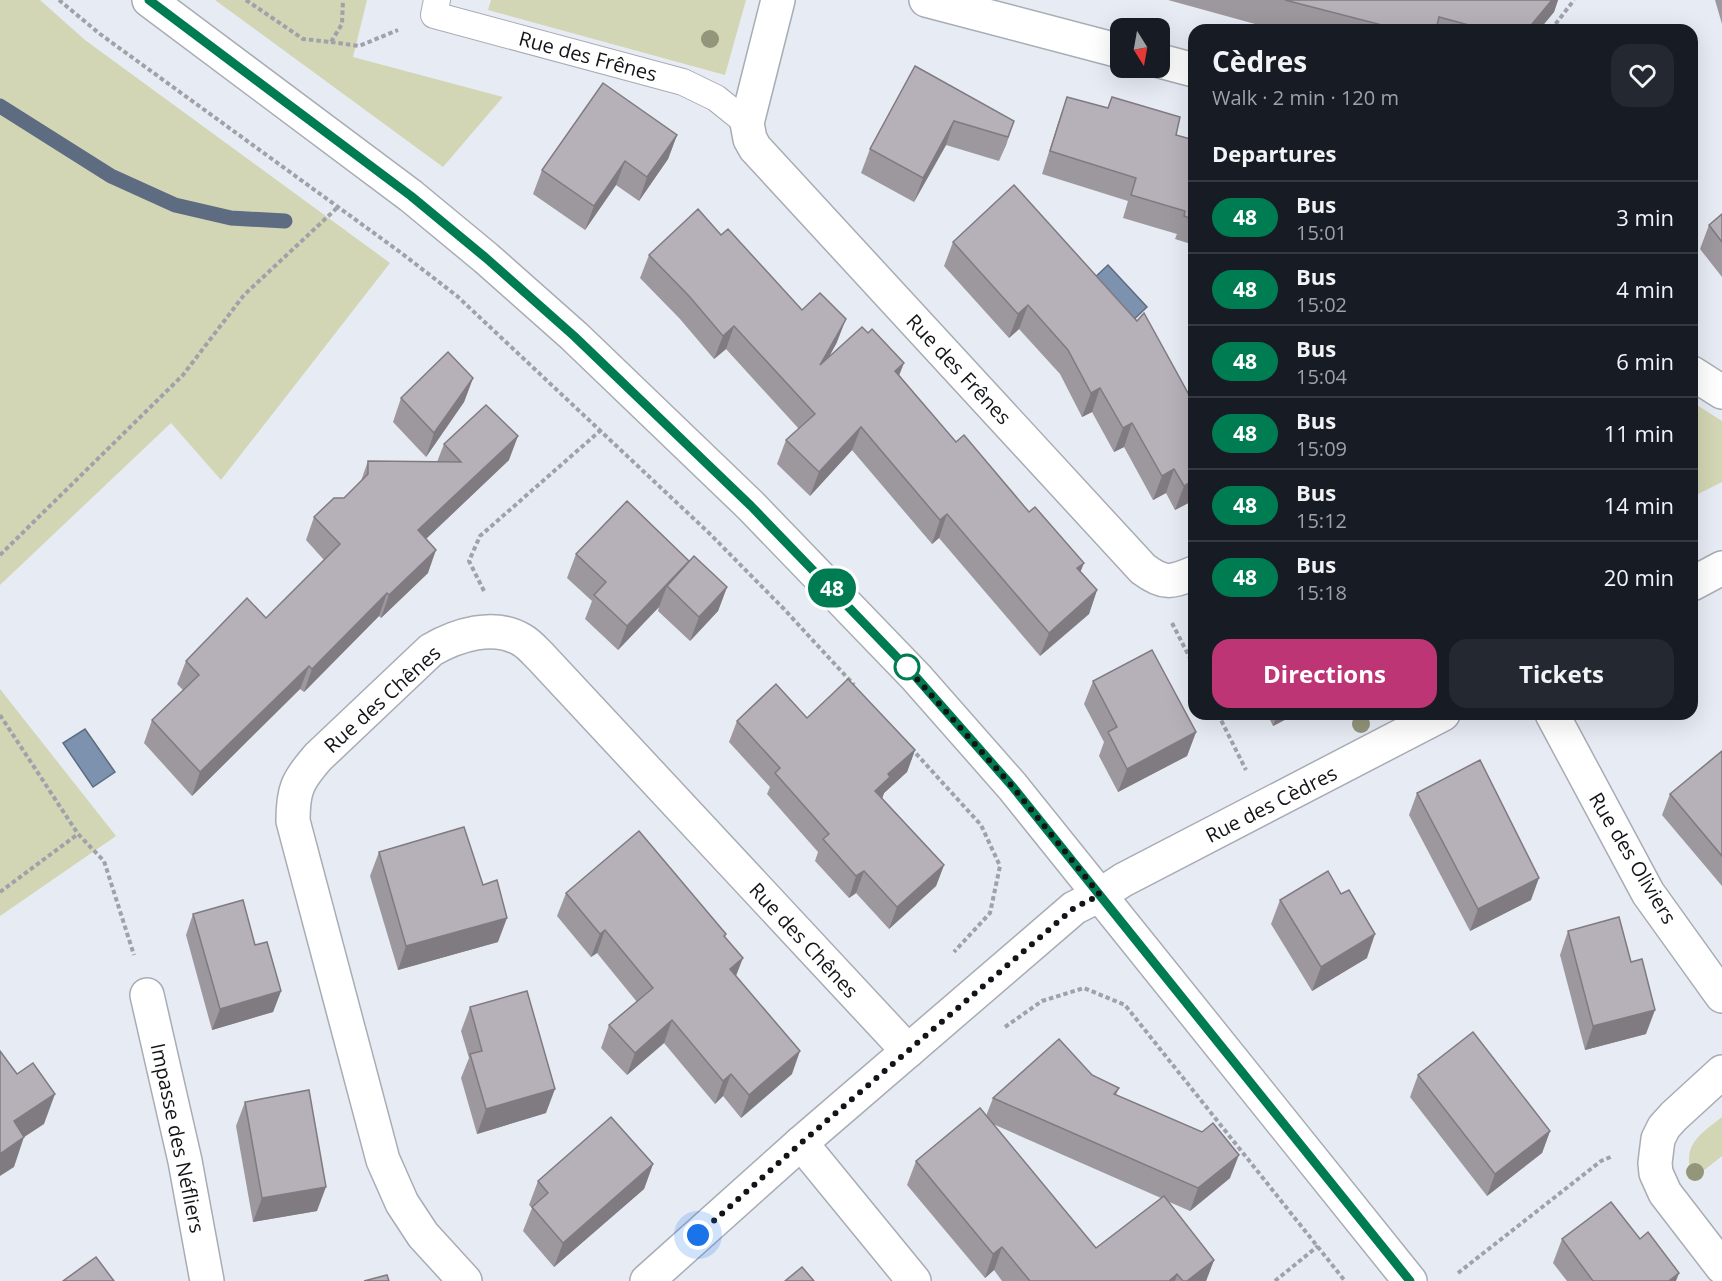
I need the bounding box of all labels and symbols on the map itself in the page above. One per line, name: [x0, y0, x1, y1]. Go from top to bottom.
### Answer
north arrow: [1110, 18, 1170, 78]
street label: Rue des Frênes: [516, 25, 660, 87]
street label: Rue des Frênes: [901, 308, 1017, 430]
line badge: 48: [805, 568, 859, 608]
street label: Rue des Chênes: [318, 639, 446, 759]
unlabelled marker: [894, 654, 920, 680]
street label: Rue des Cèdres: [1201, 759, 1341, 849]
street label: Rue des Oliviers: [1583, 787, 1683, 929]
street label: Rue des Chênes: [744, 877, 864, 1003]
street label: Impasse des Néfliers: [145, 1041, 211, 1235]
your location: [683, 1220, 713, 1250]

